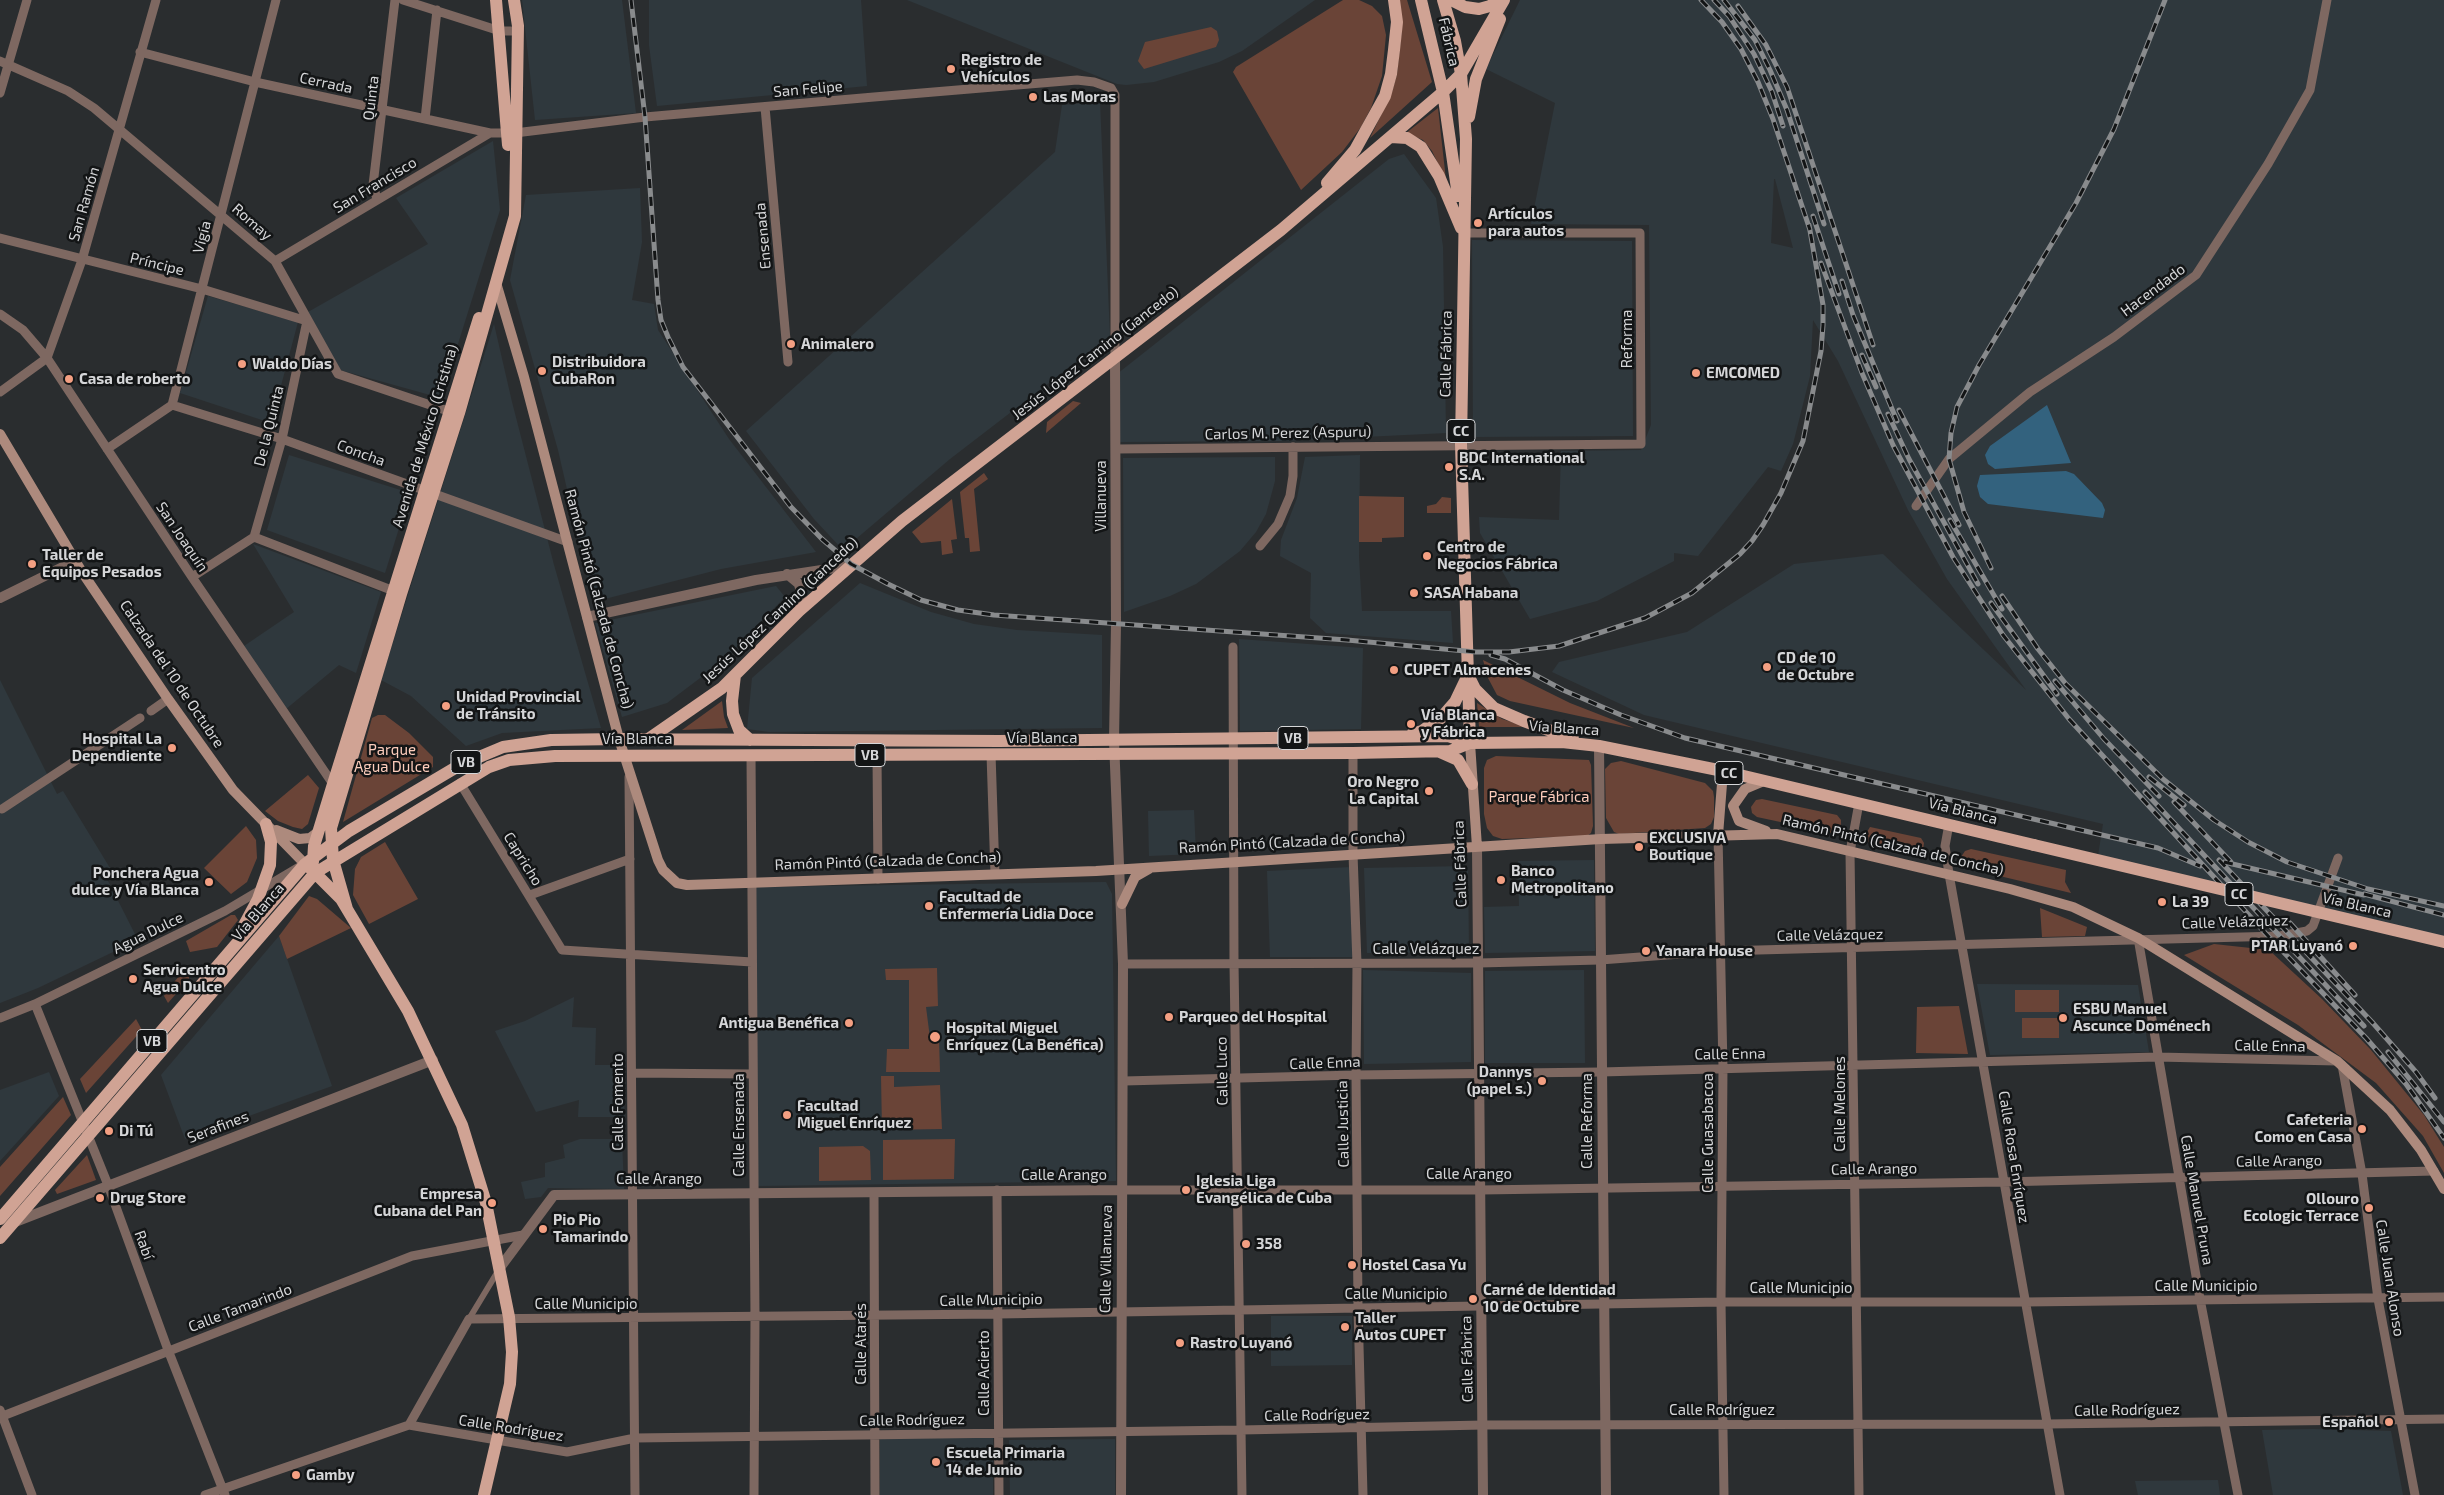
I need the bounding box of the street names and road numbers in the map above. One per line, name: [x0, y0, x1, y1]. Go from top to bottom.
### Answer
street label: Fábrica: [1435, 16, 1463, 68]
street label: Cerrada: [298, 69, 354, 97]
street label: Quinta: [359, 75, 383, 121]
street label: San Felipe: [773, 77, 843, 101]
street label: San Francisco: [330, 153, 420, 217]
street label: San Ramón: [65, 165, 103, 243]
street label: Romay: [228, 200, 276, 244]
street label: Ensenada: [751, 202, 775, 270]
street label: Vigía: [189, 219, 215, 255]
street label: Príncipe: [128, 249, 186, 279]
street label: Hacendado: [2117, 260, 2189, 320]
street label: Jesús López Camino (Gancedo): [1008, 282, 1182, 424]
street label: Calle Fábrica: [1436, 310, 1456, 398]
street label: Reforma: [1618, 310, 1636, 368]
street label: Avenida de México (Cristina): [388, 342, 462, 530]
street label: De la Quinta: [250, 384, 288, 468]
road number: CC: [1447, 420, 1475, 442]
street label: Carlos M. Perez (Aspuru): [1204, 423, 1372, 443]
street label: Concha: [334, 436, 388, 470]
street label: Villanueva: [1092, 460, 1110, 532]
street label: Ramón Pintó (Calzada de Concha): [561, 487, 637, 711]
street label: San Joaquín: [152, 499, 212, 575]
street label: Jesús López Camino (Gancedo): [698, 533, 862, 687]
street label: Calzada del 10 de Octubre: [116, 597, 228, 751]
street label: Vía Blanca: [1528, 717, 1600, 739]
road number: VB: [1278, 726, 1308, 750]
street label: Vía Blanca: [1007, 729, 1077, 747]
street label: Vía Blanca: [602, 730, 672, 748]
road number: VB: [855, 744, 885, 766]
road number: VB: [451, 750, 481, 774]
road number: CC: [1715, 761, 1743, 784]
street label: Vía Blanca: [1927, 794, 1999, 828]
street label: Ramón Pintó (Calzada de Concha): [1780, 811, 2006, 879]
street label: Calle Fábrica: [1449, 820, 1471, 908]
street label: Ramón Pintó (Calzada de Concha): [1178, 827, 1406, 857]
street label: Capricho: [500, 829, 546, 889]
street label: Ramón Pintó (Calzada de Concha): [774, 848, 1002, 874]
street label: Vía Blanca: [228, 879, 288, 945]
road number: CC: [2225, 882, 2253, 906]
street label: Vía Blanca: [2321, 888, 2393, 922]
street label: Agua Dulce: [110, 908, 186, 958]
street label: Calle Velázquez: [2181, 911, 2289, 933]
street label: Calle Velázquez: [1776, 925, 1884, 945]
street label: Calle Velázquez: [1373, 940, 1479, 958]
road number: VB: [137, 1030, 167, 1052]
street label: Calle Luco: [1212, 1036, 1232, 1106]
street label: Calle Enna: [2234, 1036, 2306, 1056]
street label: Calle Enna: [1694, 1044, 1766, 1064]
street label: Calle Fomento: [609, 1053, 627, 1151]
street label: Calle Enna: [1289, 1053, 1361, 1073]
street label: Calle Melones: [1831, 1056, 1849, 1152]
street label: Calle Ensenada: [730, 1073, 748, 1177]
street label: Calle Reforma: [1578, 1073, 1596, 1169]
street label: Calle Guasabacoa: [1699, 1073, 1717, 1193]
street label: Calle Justicia: [1333, 1080, 1353, 1168]
street label: Calle Rosa Enríquez: [1995, 1090, 2033, 1224]
street label: Serafines: [185, 1107, 251, 1147]
street label: Calle Manuel Pruna: [2177, 1133, 2217, 1267]
street label: Calle Arango: [2236, 1151, 2322, 1171]
street label: Calle Arango: [1831, 1159, 1917, 1179]
street label: Calle Arango: [1426, 1165, 1512, 1183]
street label: Calle Arango: [1021, 1166, 1107, 1184]
street label: Calle Arango: [616, 1170, 702, 1188]
street label: Calle Villanueva: [1096, 1205, 1116, 1313]
street label: Calle Juan Alonso: [2372, 1218, 2408, 1338]
street label: Rabí: [130, 1228, 158, 1262]
street label: Calle Municipio: [2154, 1277, 2258, 1295]
street label: Calle Municipio: [1749, 1279, 1853, 1297]
street label: Calle Tamarindo: [186, 1280, 294, 1336]
street label: Calle Municipio: [1344, 1285, 1448, 1303]
street label: Calle Municipio: [939, 1290, 1043, 1310]
street label: Calle Municipio: [534, 1295, 638, 1313]
street label: Calle Atarés: [852, 1303, 870, 1385]
street label: Calle Fábrica: [1457, 1315, 1477, 1403]
street label: Calle Acierto: [975, 1330, 993, 1416]
street label: Calle Rodríguez: [2074, 1400, 2180, 1420]
street label: Calle Rodríguez: [1669, 1401, 1775, 1419]
street label: Calle Rodríguez: [1264, 1405, 1370, 1425]
street label: Calle Rodríguez: [859, 1410, 965, 1430]
street label: Calle Rodríguez: [457, 1411, 565, 1445]

